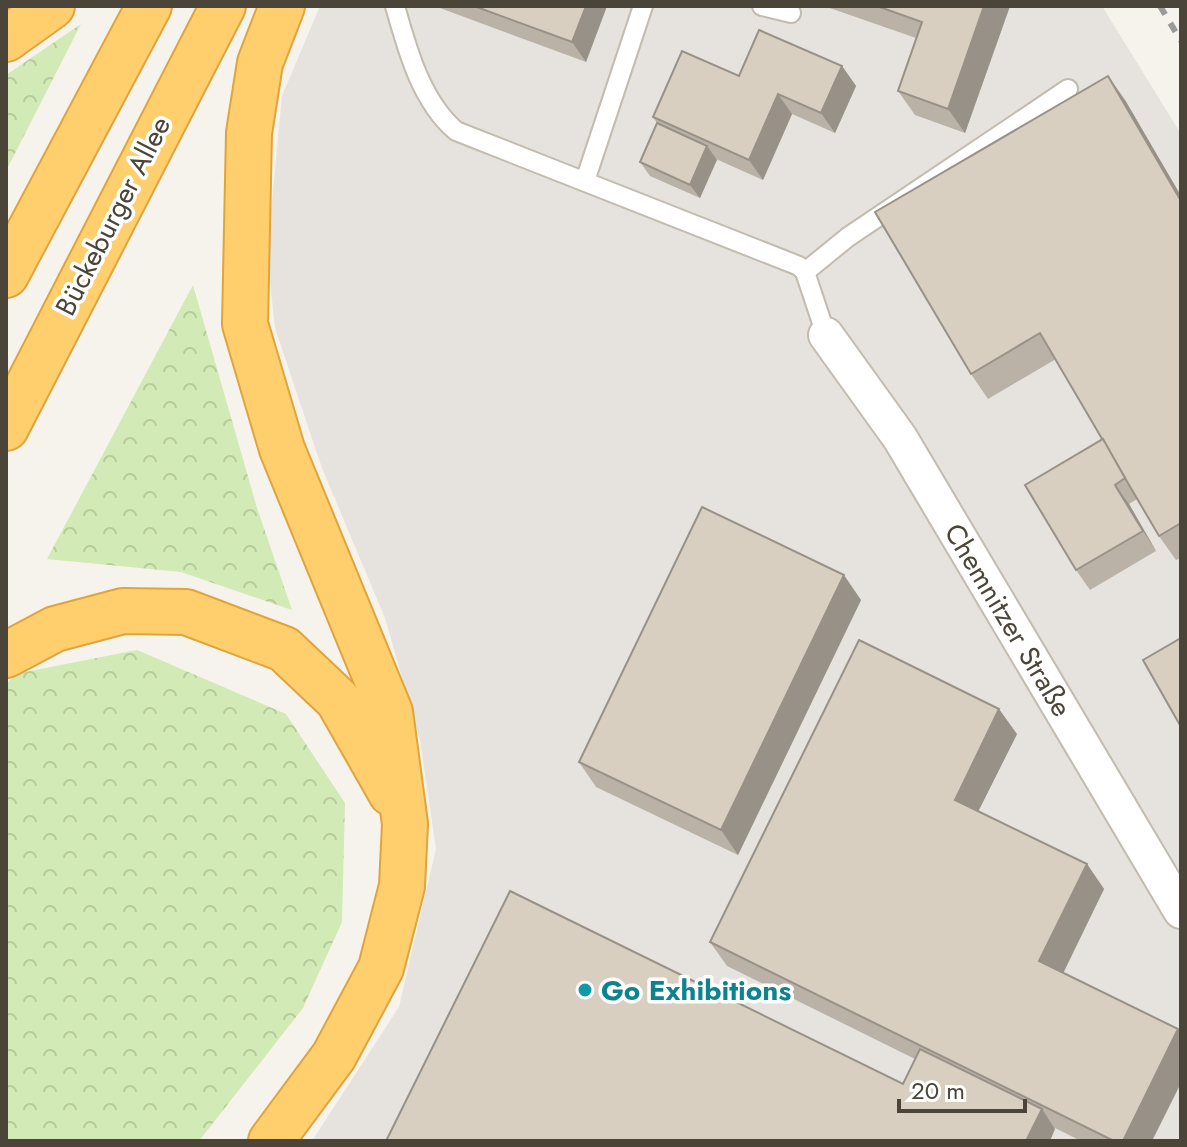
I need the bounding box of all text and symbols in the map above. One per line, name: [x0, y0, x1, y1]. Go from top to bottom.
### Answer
street label: Bückeburger Allee: [45, 109, 181, 323]
street label: Chemnitzer Straße: [934, 516, 1082, 724]
place label: Go Exhibitions: [601, 970, 791, 1011]
marker: Go Exhibitions: [576, 981, 594, 999]
scale bar: [899, 1063, 1025, 1113]
text: 20 m: [911, 1073, 965, 1108]

